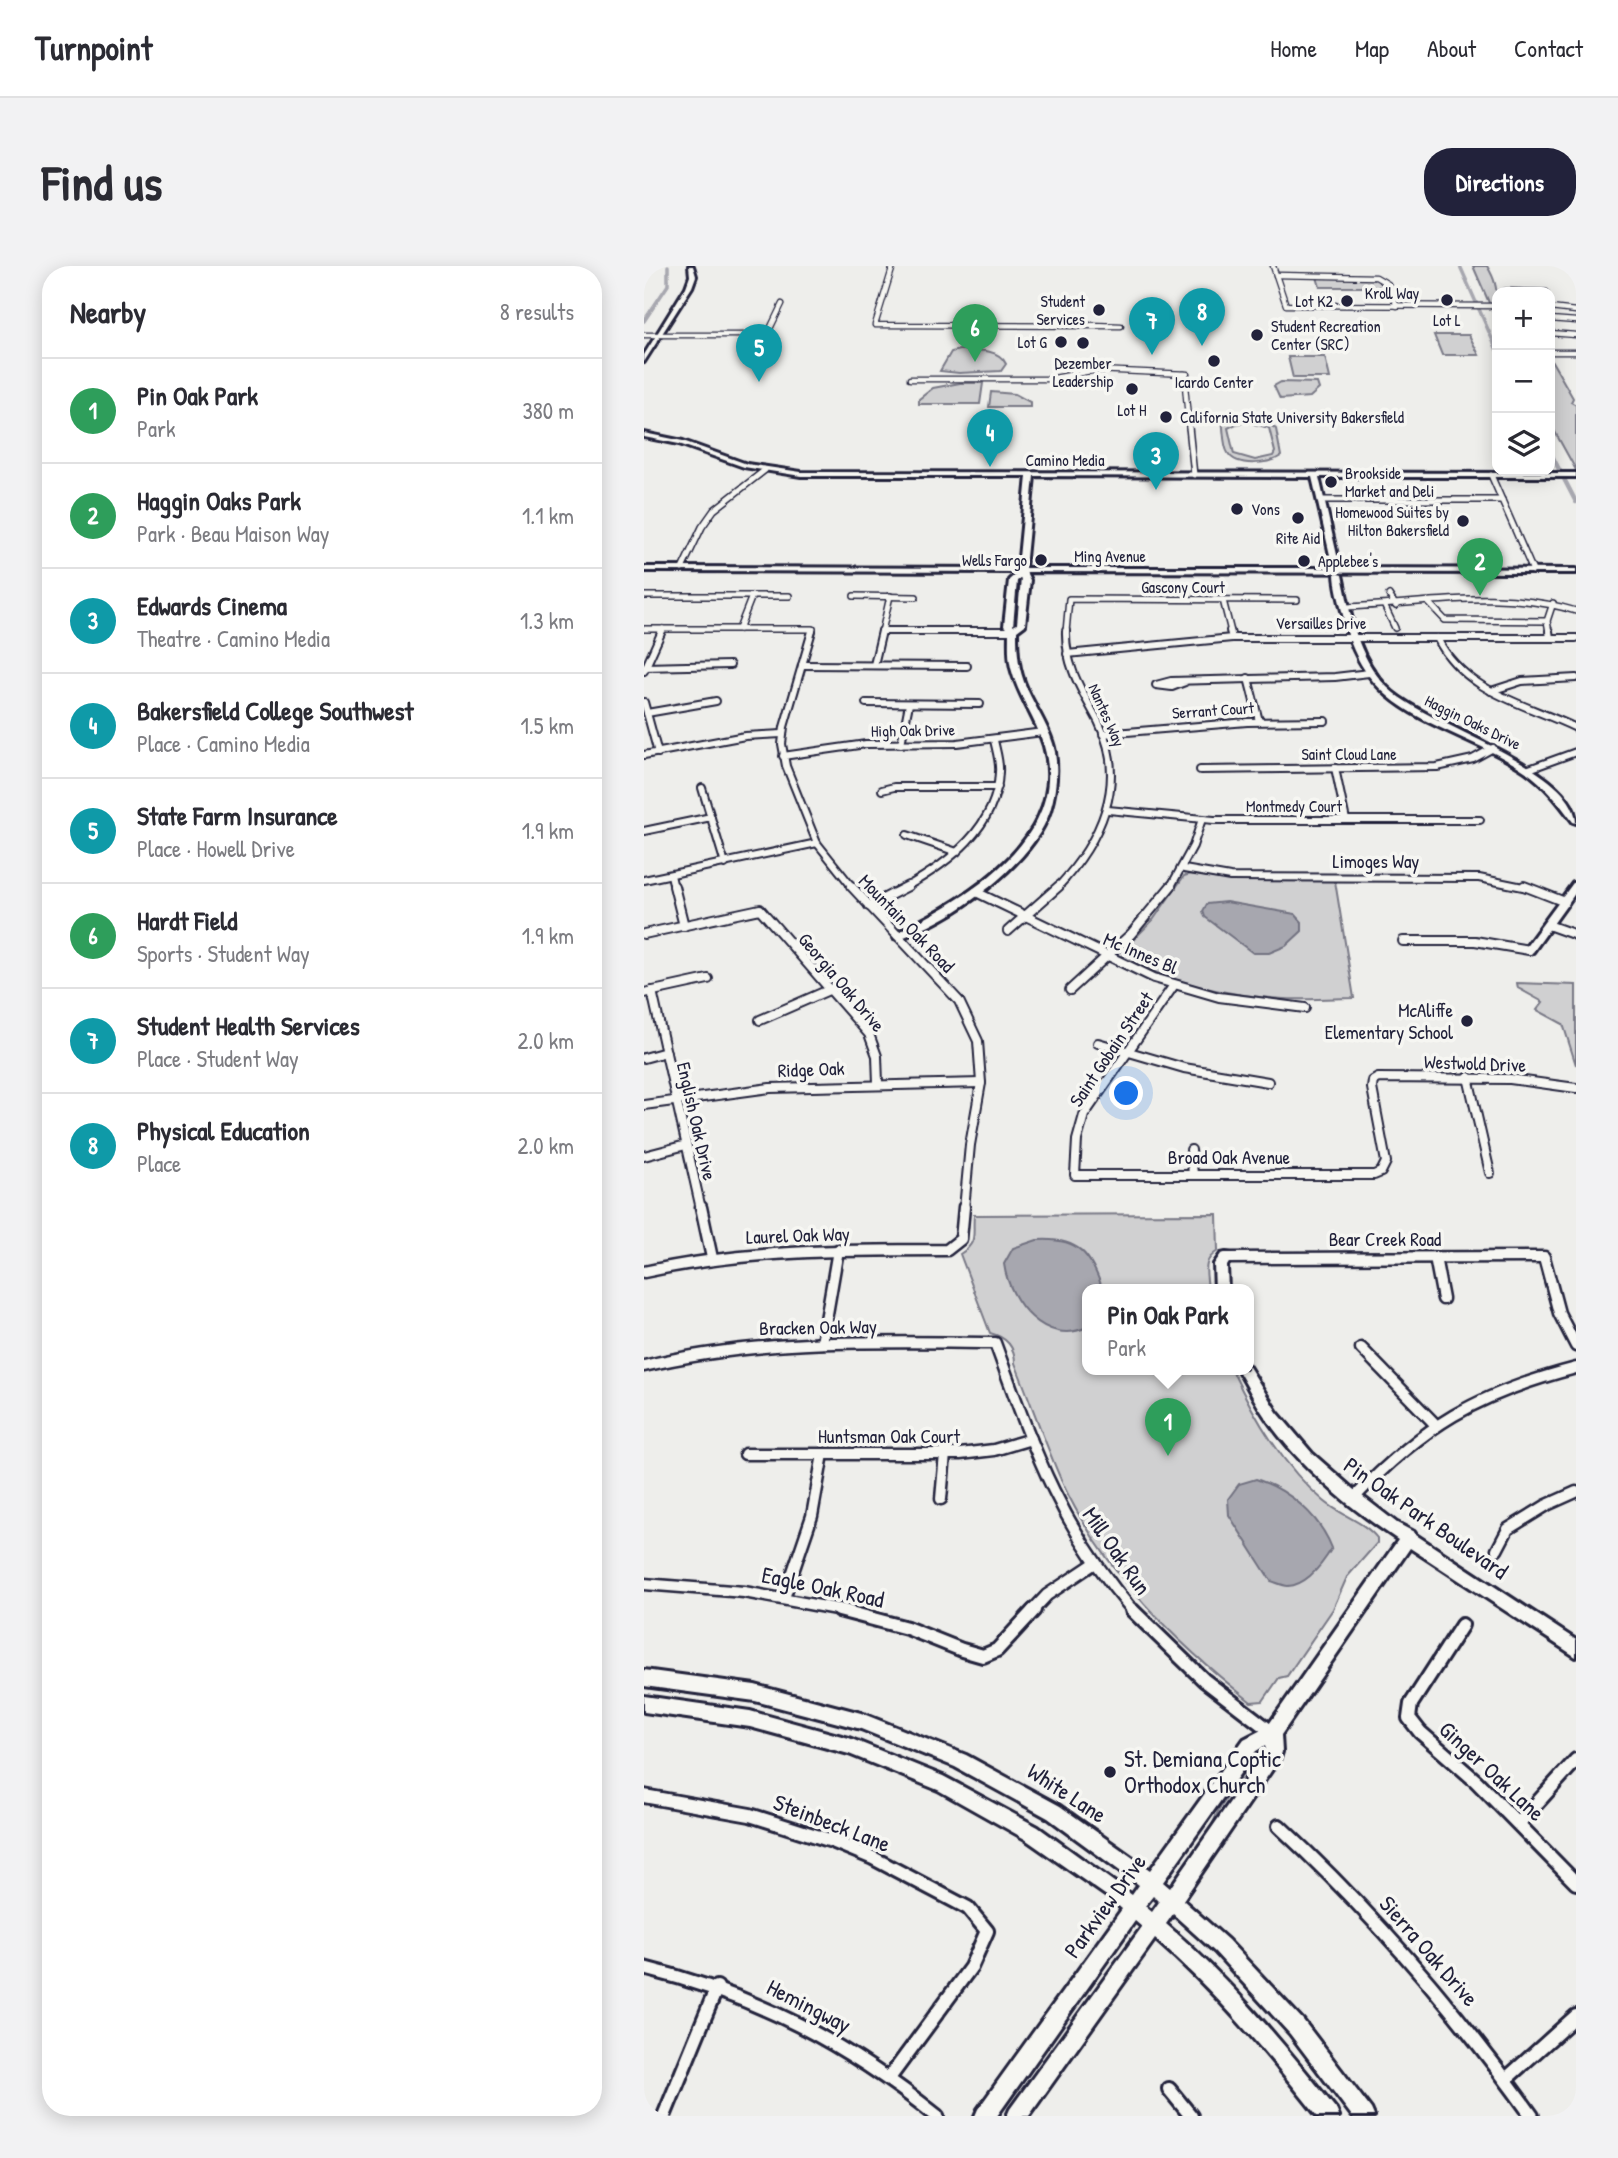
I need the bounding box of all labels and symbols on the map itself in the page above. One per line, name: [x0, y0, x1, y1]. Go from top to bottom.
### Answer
street label: Kroll Way: [1365, 282, 1419, 304]
pin: 8: [1179, 288, 1225, 346]
place label: Student Services: [1036, 290, 1085, 330]
place label: Lot K2: [1296, 290, 1333, 312]
marker: Lot L: [1439, 292, 1455, 308]
marker: Lot K2: [1339, 293, 1355, 309]
pin: 7: [1129, 297, 1175, 355]
marker: Student Services: [1091, 302, 1107, 318]
pin: 6: [952, 304, 998, 362]
place label: Lot L: [1433, 309, 1461, 331]
place label: Student Recreation Center (SRC): [1271, 315, 1381, 355]
pin: 5: [736, 324, 782, 382]
marker: Student Recreation Center (SRC): [1249, 327, 1265, 343]
place label: Lot G: [1018, 331, 1047, 353]
marker: Lot G: [1053, 334, 1069, 350]
marker: Dezember Leadership: [1075, 335, 1091, 351]
place label: Dezember Leadership: [1053, 352, 1113, 392]
marker: Icardo Center: [1206, 353, 1222, 369]
place label: Icardo Center: [1174, 371, 1254, 393]
marker: Lot H: [1124, 381, 1140, 397]
place label: Lot H: [1117, 399, 1147, 421]
place label: California State University Bakersfield: [1180, 406, 1404, 428]
pin: 4: [967, 409, 1013, 467]
marker: California State University Bakersfield: [1158, 409, 1174, 425]
pin: 3: [1133, 432, 1179, 490]
street label: Camino Media: [1026, 449, 1104, 471]
place label: Brookside Market and Deli: [1345, 462, 1434, 502]
marker: Brookside Market and Deli: [1323, 474, 1339, 490]
place label: Vons: [1251, 498, 1280, 520]
marker: Vons: [1229, 501, 1245, 517]
place label: Homewood Suites by Hilton Bakersfield: [1335, 501, 1449, 541]
marker: Rite Aid: [1290, 510, 1306, 526]
marker: Homewood Suites by Hilton Bakersfield: [1455, 513, 1471, 529]
place label: Rite Aid: [1276, 527, 1320, 549]
pin: 2: [1457, 538, 1503, 596]
street label: Ming Avenue: [1074, 545, 1146, 567]
place label: Wells Fargo: [962, 549, 1028, 571]
place label: Applebee's: [1318, 550, 1378, 572]
marker: Wells Fargo: [1033, 552, 1049, 568]
marker: Applebee's: [1296, 553, 1312, 569]
street label: Gascony Court: [1141, 576, 1225, 598]
street label: Versailles Drive: [1276, 612, 1367, 634]
street label: Nantes Way: [1083, 680, 1131, 750]
street label: Haggin Oaks Drive: [1421, 689, 1525, 755]
street label: Serrant Court: [1171, 696, 1255, 724]
street label: High Oak Drive: [871, 718, 956, 742]
street label: Saint Cloud Lane: [1301, 743, 1397, 765]
street label: Montmedy Court: [1246, 795, 1342, 817]
street label: Limoges Way: [1333, 848, 1419, 874]
street label: Mountain Oak Road: [853, 868, 961, 978]
street label: Mc Innes Bl: [1100, 926, 1183, 981]
street label: Georgia Oak Drive: [793, 927, 892, 1037]
street label: Saint Gobain Street: [1063, 986, 1159, 1112]
place label: McAliffe Elementary School: [1325, 997, 1454, 1045]
marker: McAliffe Elementary School: [1459, 1013, 1475, 1029]
street label: Westwold Drive: [1423, 1048, 1527, 1078]
street label: Ridge Oak: [777, 1055, 845, 1083]
street label: English Oak Drive: [671, 1059, 723, 1183]
your location: [1109, 1076, 1143, 1110]
street label: Broad Oak Avenue: [1168, 1144, 1291, 1170]
street label: Laurel Oak Way: [746, 1220, 850, 1250]
street label: Bear Creek Road: [1329, 1226, 1442, 1252]
street label: Bracken Oak Way: [759, 1313, 877, 1341]
pin: 1: [1145, 1398, 1191, 1456]
street label: Huntsman Oak Court: [818, 1423, 960, 1449]
street label: Pin Oak Park Boulevard: [1338, 1449, 1515, 1586]
street label: Mill Oak Run: [1076, 1501, 1159, 1601]
street label: Eagle Oak Road: [759, 1558, 887, 1615]
street label: Ginger Oak Lane: [1433, 1714, 1552, 1828]
place label: St. Demiana Coptic Orthodox Church: [1124, 1743, 1281, 1800]
street label: White Lane: [1022, 1755, 1113, 1830]
marker: St. Demiana Coptic Orthodox Church: [1102, 1764, 1118, 1780]
street label: Steinbeck Lane: [769, 1786, 895, 1859]
street label: Parkview Drive: [1056, 1848, 1153, 1964]
street label: Sierra Oak Drive: [1373, 1889, 1486, 2012]
street label: Hemingway: [762, 1971, 857, 2040]

